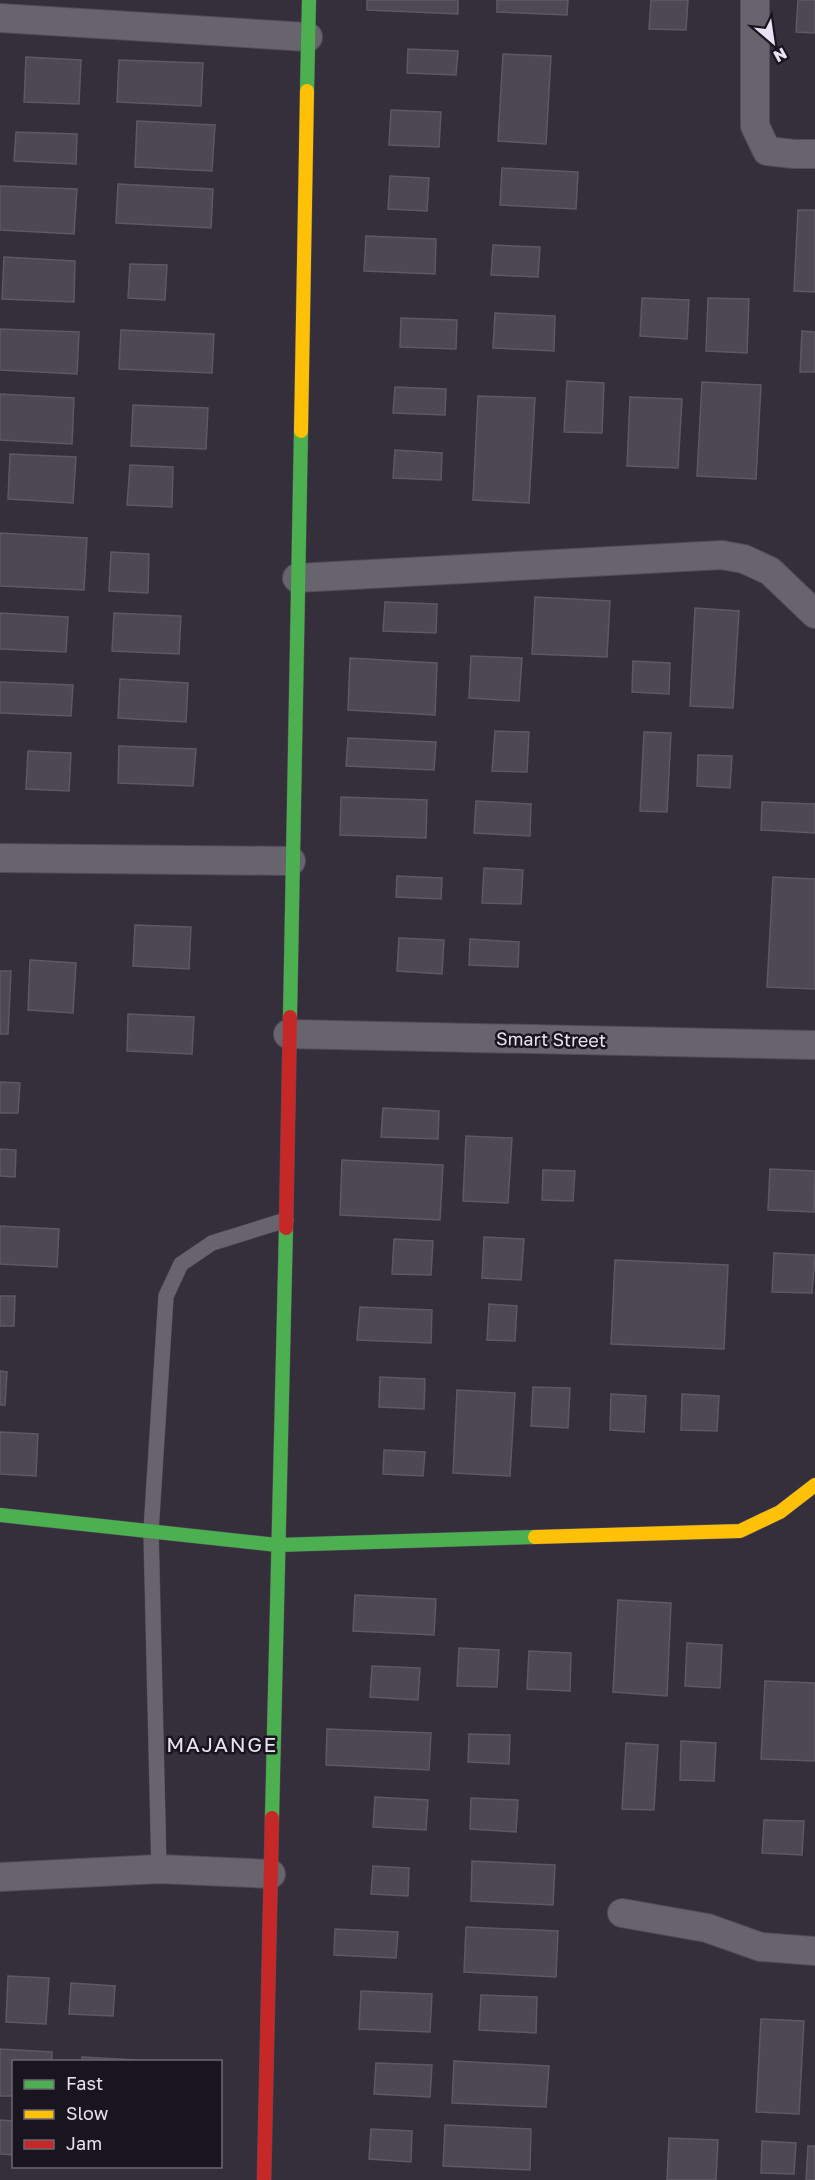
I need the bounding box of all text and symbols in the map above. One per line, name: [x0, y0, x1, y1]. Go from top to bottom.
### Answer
north arrow: [743, 12, 803, 72]
text: N: [770, 43, 790, 67]
street label: Smart Street: [496, 1027, 606, 1051]
district label: MAJANGE: [166, 1731, 278, 1757]
legend: [12, 2060, 222, 2168]
text: Fast: [66, 2072, 103, 2094]
text: Slow: [66, 2102, 109, 2124]
text: Jam: [66, 2132, 102, 2154]

